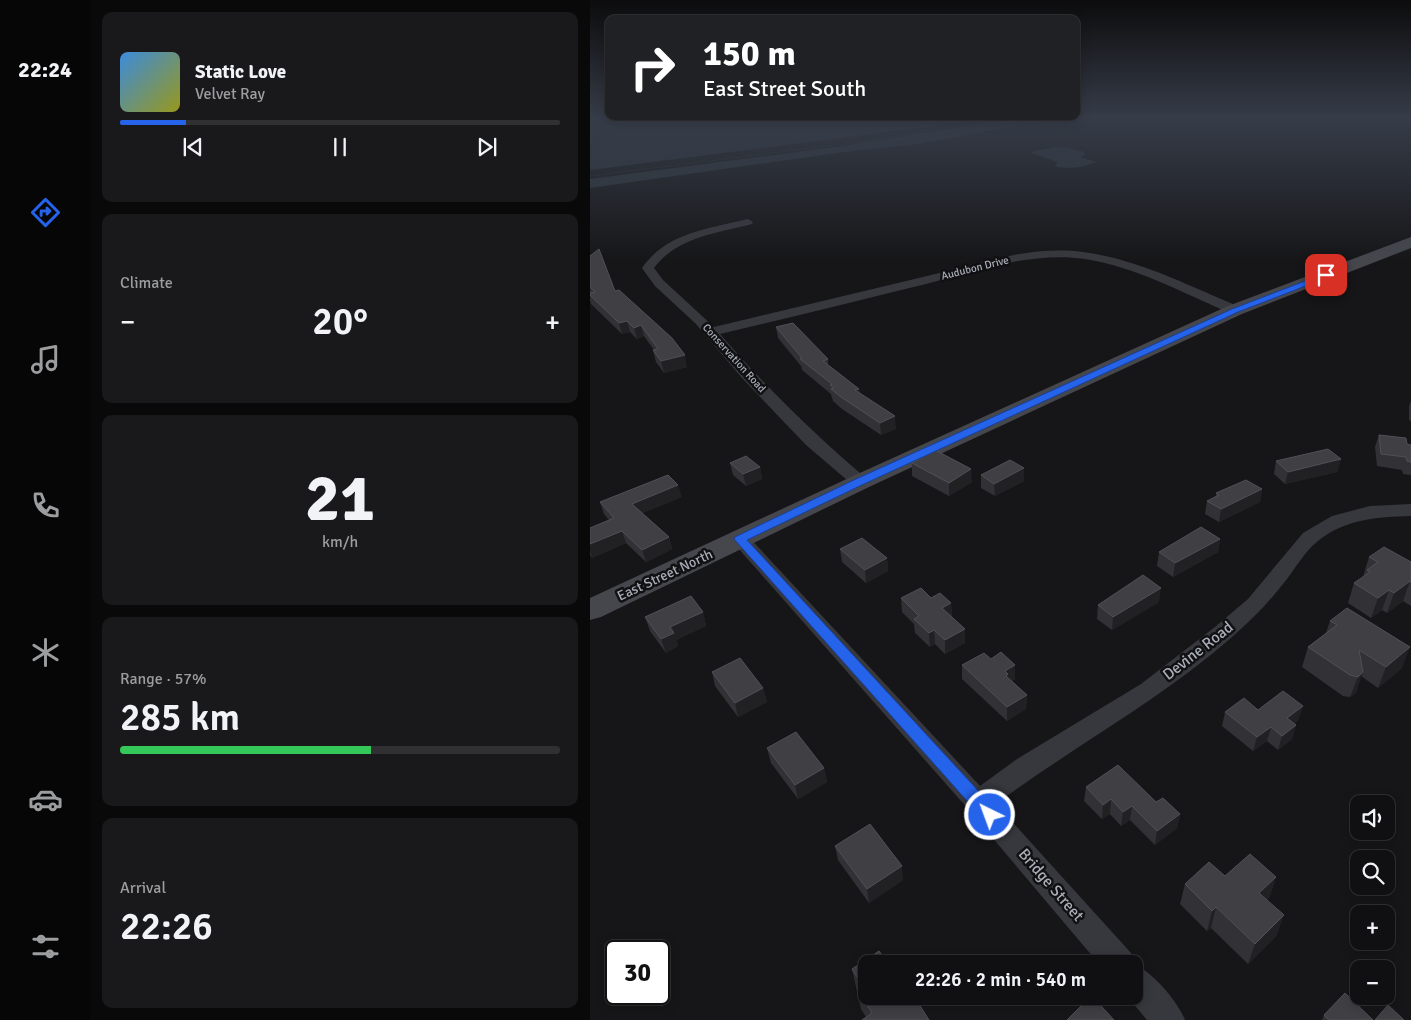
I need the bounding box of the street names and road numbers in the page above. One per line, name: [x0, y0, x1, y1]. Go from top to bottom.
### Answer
street label: Audubon Drive: [940, 253, 1010, 283]
street label: Conservation Road: [700, 321, 768, 395]
street label: East Street North: [615, 545, 715, 605]
street label: Devine Road: [1159, 617, 1237, 685]
street label: Bridge Street: [1014, 844, 1088, 926]

